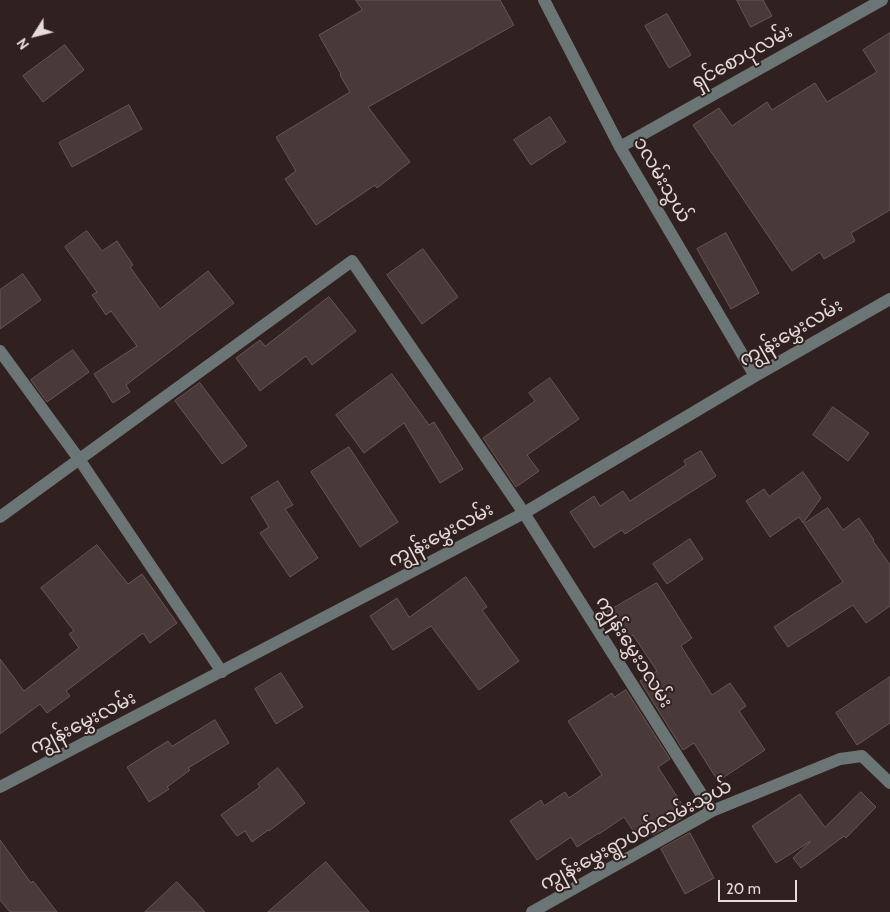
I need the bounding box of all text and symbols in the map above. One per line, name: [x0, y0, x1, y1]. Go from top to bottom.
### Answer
north arrow: [10, 10, 60, 60]
street label: ရှင်စောပုလမ်း: [687, 20, 797, 94]
text: N: [13, 35, 33, 53]
street label: ၁လမ်းသွယ်: [628, 133, 696, 227]
street label: ကျွန်းမွှေးလမ်း: [735, 294, 847, 372]
street label: ကျွန်းမွှေးလမ်း: [385, 498, 497, 572]
street label: ကျွန်းမွှေး၁လမ်း: [591, 592, 677, 712]
street label: ကျွန်းမွှေးလမ်း: [26, 687, 140, 759]
street label: ကျွန်းမွှေးရွာပတ်လမ်းသွယ်: [536, 775, 736, 895]
scale bar: [720, 870, 799, 902]
text: 20 m: [726, 880, 761, 898]

